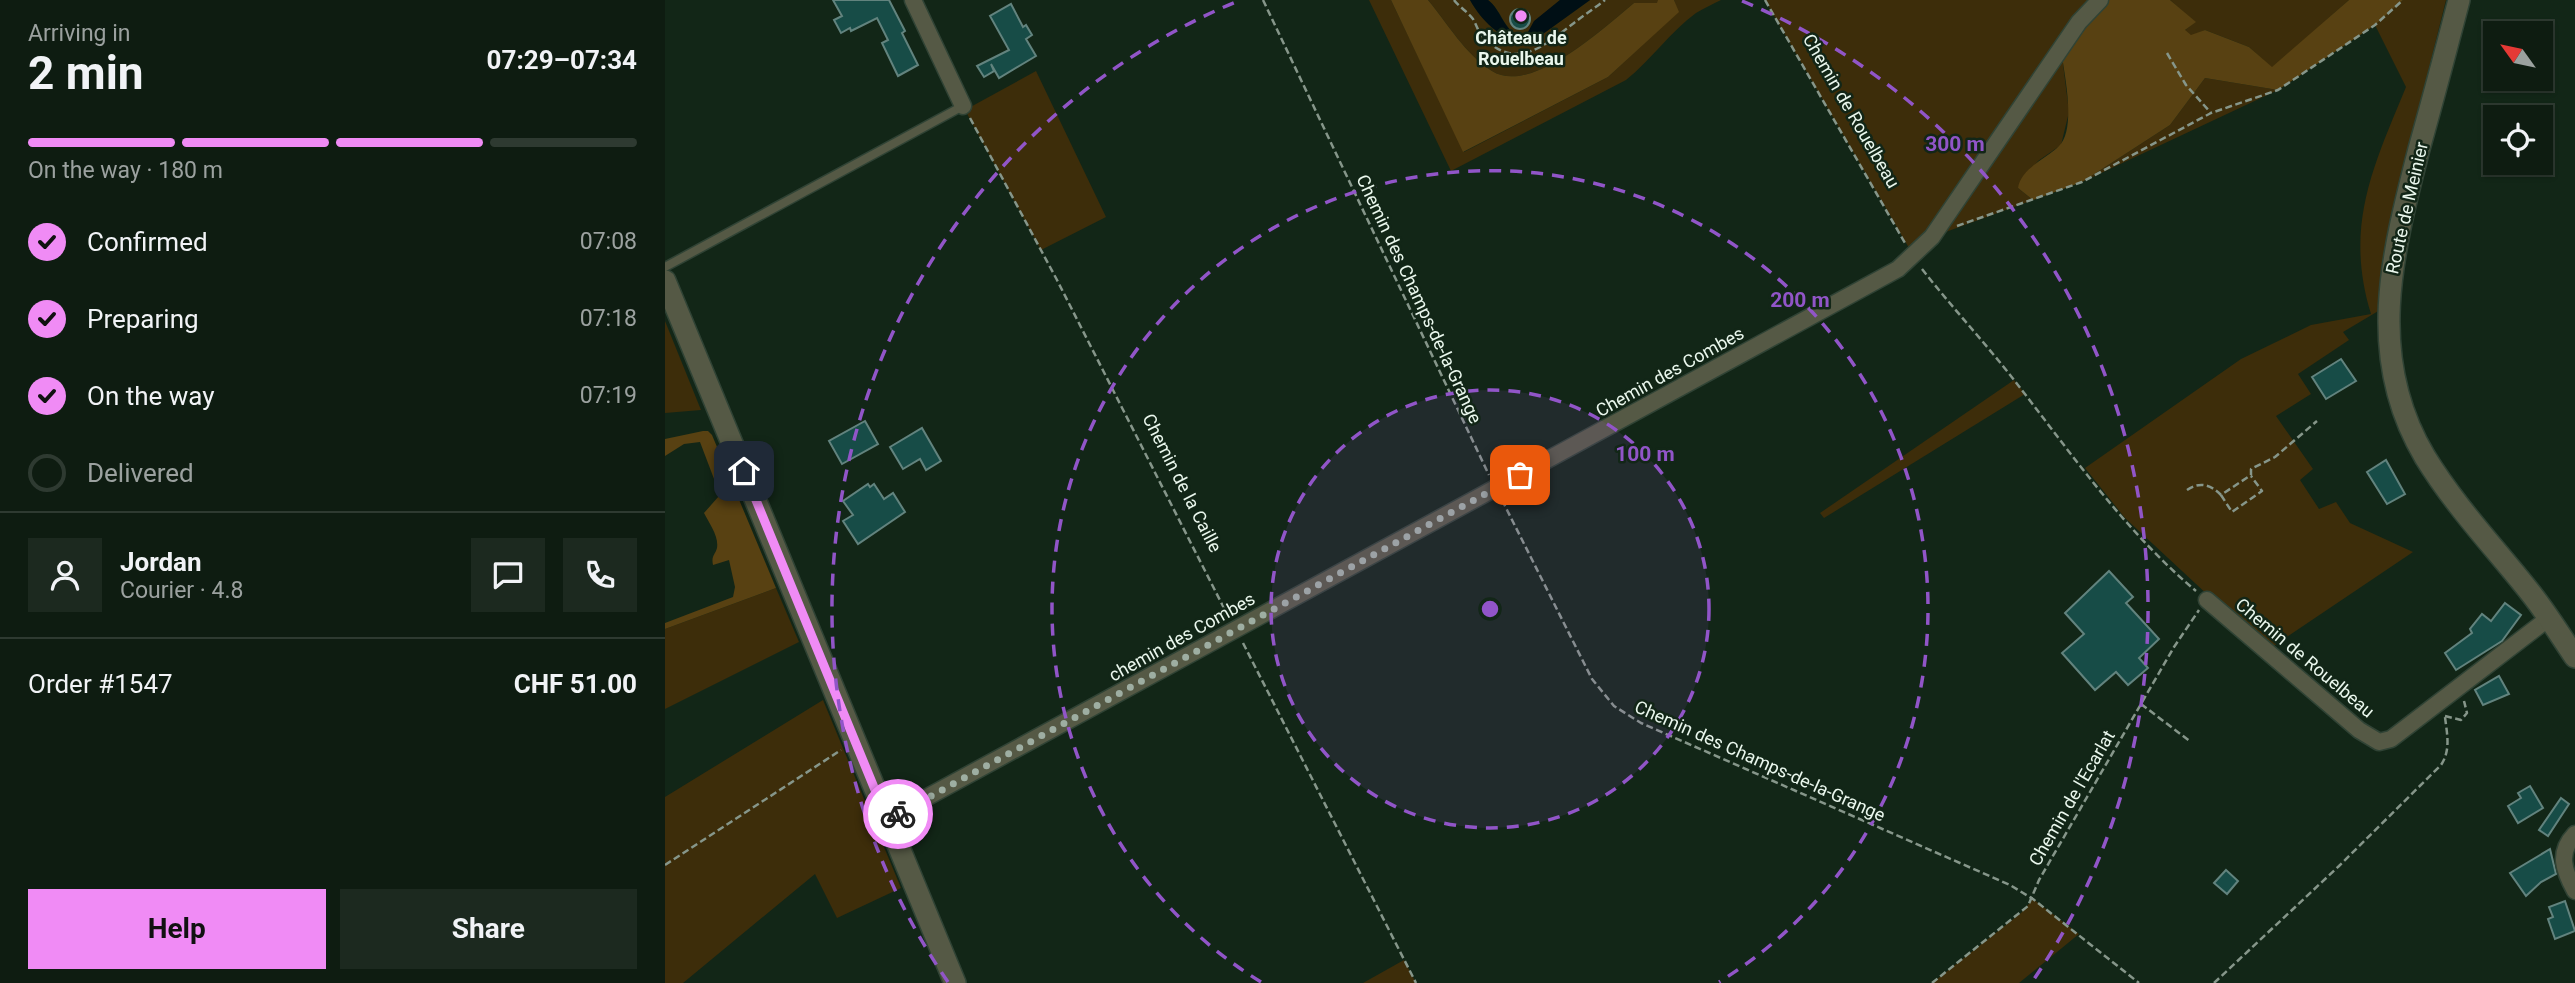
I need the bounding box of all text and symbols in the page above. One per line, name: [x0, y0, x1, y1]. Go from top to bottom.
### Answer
marker: Château de Rouelbeau: [1513, 8, 1529, 24]
text: Arriving in: [28, 20, 131, 47]
north arrow: [2483, 21, 2553, 91]
map controls: [2483, 21, 2553, 175]
place label: Château de Rouelbeau: [1475, 27, 1567, 69]
street label: Chemin de Rouelbeau: [1799, 30, 1904, 192]
text: 07:29–07:34: [487, 45, 637, 75]
text: 2 min: [28, 46, 144, 100]
button: locate: [2483, 105, 2553, 175]
text: 300 m: [1925, 132, 1985, 156]
street label: Route de Meinier: [2381, 140, 2432, 276]
text: On the way · 180 m: [28, 157, 223, 184]
street label: Chemin des Champs-de-la-Grange: [1352, 171, 1486, 426]
icon: check: [28, 223, 66, 261]
text: Confirmed: [87, 227, 208, 257]
text: 07:08: [580, 228, 637, 255]
text: 200 m: [1770, 288, 1830, 312]
icon: check: [28, 300, 66, 338]
text: Preparing: [87, 304, 199, 334]
text: 07:18: [580, 305, 637, 332]
street label: Chemin des Combes: [1592, 322, 1747, 421]
icon: check: [28, 377, 66, 415]
text: On the way: [87, 381, 215, 411]
text: 07:19: [580, 382, 637, 409]
street label: Chemin de la Caille: [1138, 410, 1226, 556]
pin: [714, 441, 774, 501]
text: 100 m: [1615, 442, 1675, 466]
pin: [1490, 445, 1550, 505]
icon: home: [725, 452, 763, 490]
icon: bag: [1501, 456, 1539, 494]
text: Delivered: [87, 458, 194, 488]
button: person: [28, 538, 102, 612]
button: chat: [471, 538, 545, 612]
button: phone: [563, 538, 637, 612]
text: Jordan: [120, 547, 202, 577]
text: Courier · 4.8: [120, 577, 243, 604]
street label: chemin des Combes: [1105, 588, 1258, 685]
street label: Chemin de Rouelbeau: [2232, 593, 2379, 722]
centre of rings: [1478, 597, 1502, 621]
text: Order #1547: [28, 669, 173, 699]
text: CHF 51.00: [514, 669, 637, 699]
street label: Chemin des Champs-de-la-Grange: [1632, 696, 1889, 825]
street label: Chemin de l'Ecarlat: [2024, 726, 2119, 869]
courier: [863, 779, 933, 849]
icon: bike: [879, 795, 917, 833]
button: Help: [28, 889, 326, 969]
button: Share: [340, 889, 637, 969]

